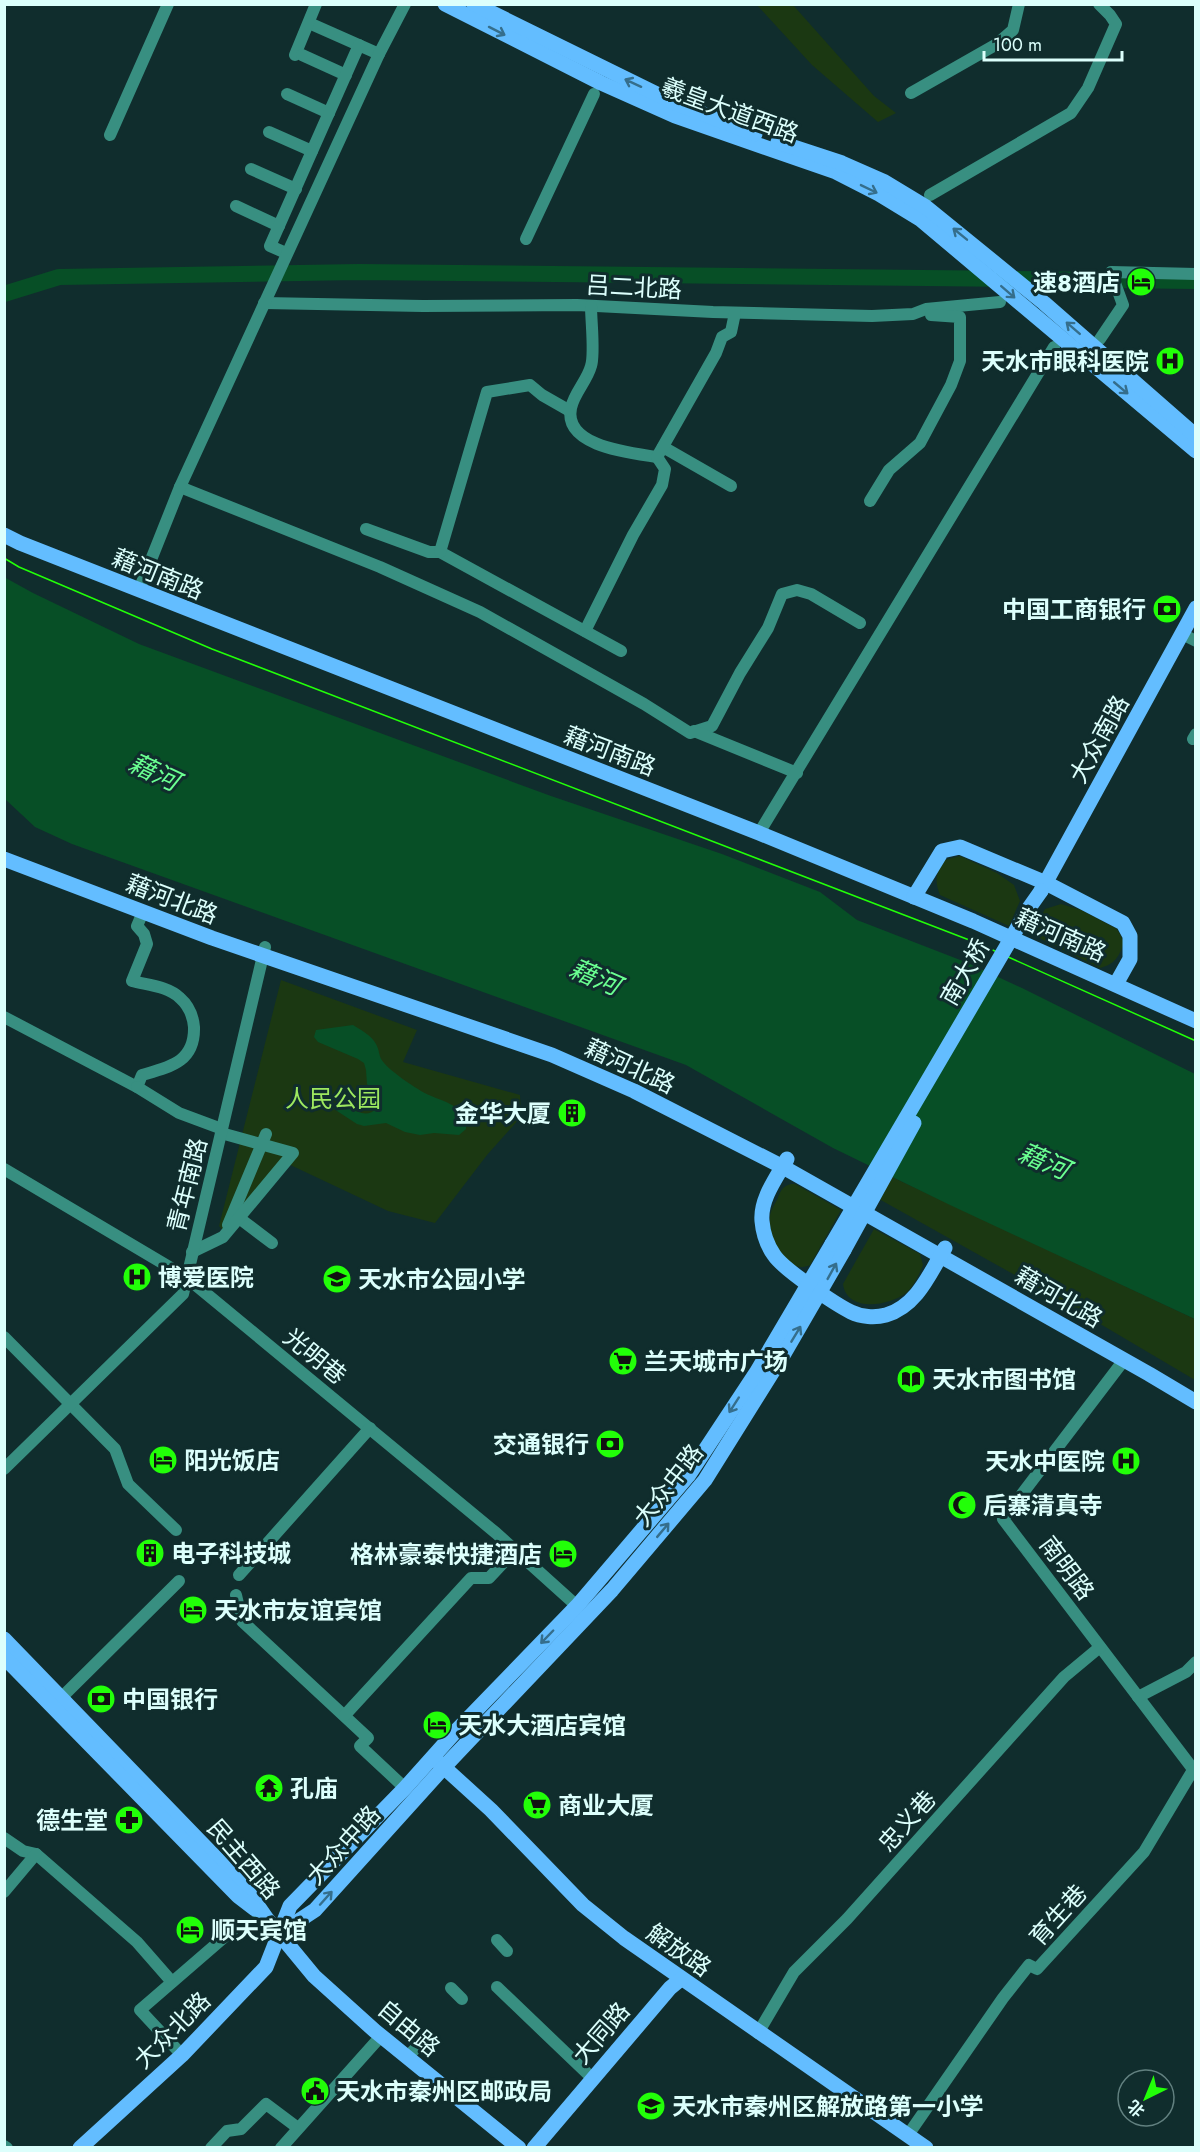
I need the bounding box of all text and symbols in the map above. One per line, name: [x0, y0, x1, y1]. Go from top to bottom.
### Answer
scale bar: [984, 24, 1122, 62]
one-way arrow: [488, 25, 505, 37]
text: 100 m: [993, 32, 1042, 58]
street label: 羲皇大道西路: [656, 69, 804, 151]
one-way arrow: [624, 76, 642, 88]
one-way arrow: [860, 183, 878, 195]
one-way arrow: [952, 228, 968, 241]
place label: 速8酒店: [1033, 265, 1120, 300]
hotel icon: 速8酒店: [1125, 266, 1157, 298]
street label: 吕二北路: [585, 267, 683, 307]
one-way arrow: [1000, 285, 1015, 299]
one-way arrow: [1066, 321, 1081, 335]
place label: 天水市眼科医院: [981, 344, 1149, 379]
hospital icon: 天水市眼科医院: [1154, 345, 1186, 377]
one-way arrow: [1113, 381, 1129, 394]
street label: 藉河南路: [107, 540, 209, 608]
place label: 中国工商银行: [1002, 592, 1146, 627]
bank icon: 中国工商银行: [1151, 593, 1183, 625]
street label: 大众南路: [1060, 689, 1138, 789]
street label: 藉河南路: [559, 717, 661, 785]
water label: 藉河: [122, 744, 190, 802]
street label: 藉河北路: [121, 865, 223, 933]
street label: 藉河南路: [1010, 899, 1112, 971]
street label: 南大桥: [932, 932, 998, 1012]
water label: 藉河: [564, 949, 631, 1007]
street label: 藉河北路: [579, 1030, 681, 1102]
park label: 人民公园: [285, 1081, 381, 1116]
place label: 金华大厦: [455, 1096, 551, 1131]
building icon: 金华大厦: [556, 1097, 588, 1129]
water label: 藉河: [1013, 1133, 1080, 1191]
street label: 青年南路: [158, 1134, 216, 1236]
street label: 藉河北路: [1009, 1258, 1109, 1336]
place label: 博爱医院: [158, 1260, 254, 1295]
hospital icon: 博爱医院: [121, 1261, 153, 1293]
place label: 天水市公园小学: [358, 1262, 526, 1297]
school or university icon: 天水市公园小学: [321, 1263, 353, 1295]
one-way arrow: [826, 1263, 838, 1280]
street label: 光明巷: [276, 1320, 354, 1392]
one-way arrow: [790, 1326, 802, 1343]
place label: 兰天城市广场: [644, 1344, 788, 1379]
supermarket icon: 兰天城市广场: [607, 1345, 639, 1377]
place label: 天水市图书馆: [932, 1362, 1076, 1397]
library icon: 天水市图书馆: [895, 1363, 927, 1395]
one-way arrow: [728, 1397, 740, 1413]
place label: 交通银行: [493, 1427, 589, 1462]
bank icon: 交通银行: [594, 1428, 626, 1460]
street label: 大众中路: [625, 1436, 711, 1534]
place label: 阳光饭店: [184, 1443, 280, 1478]
hotel icon: 阳光饭店: [147, 1444, 179, 1476]
place label: 天水中医院: [985, 1444, 1105, 1479]
hospital icon: 天水中医院: [1110, 1445, 1142, 1477]
place label: 后寨清真寺: [983, 1488, 1103, 1523]
mosque icon: 后寨清真寺: [946, 1489, 978, 1521]
one-way arrow: [656, 1523, 670, 1538]
street label: 南明路: [1031, 1529, 1103, 1607]
place label: 电子科技城: [171, 1536, 291, 1571]
building icon: 电子科技城: [134, 1537, 166, 1569]
place label: 格林豪泰快捷酒店: [350, 1537, 542, 1572]
hotel icon: 格林豪泰快捷酒店: [547, 1538, 579, 1570]
place label: 天水市友谊宾馆: [214, 1593, 382, 1628]
hotel icon: 天水市友谊宾馆: [177, 1594, 209, 1626]
one-way arrow: [540, 1630, 554, 1645]
place label: 中国银行: [122, 1682, 218, 1717]
bank icon: 中国银行: [85, 1683, 117, 1715]
place label: 天水大酒店宾馆: [458, 1708, 626, 1743]
hotel icon: 天水大酒店宾馆: [421, 1709, 453, 1741]
place label: 孔庙: [290, 1771, 338, 1806]
temple icon: 孔庙: [253, 1772, 285, 1804]
street label: 忠义巷: [870, 1783, 944, 1859]
place label: 商业大厦: [558, 1788, 654, 1823]
supermarket icon: 商业大厦: [521, 1789, 553, 1821]
street label: 大众中路: [298, 1798, 388, 1892]
place label: 德生堂: [36, 1803, 108, 1838]
pharmacy icon: 德生堂: [113, 1804, 145, 1836]
street label: 民主西路: [199, 1811, 289, 1907]
street label: 育生巷: [1021, 1877, 1095, 1953]
one-way arrow: [319, 1890, 333, 1905]
place label: 顺天宾馆: [211, 1913, 307, 1948]
hotel icon: 顺天宾馆: [174, 1914, 206, 1946]
street label: 解放路: [639, 1915, 719, 1985]
street label: 大众北路: [126, 1984, 218, 2076]
street label: 自由路: [370, 1991, 448, 2065]
street label: 大同路: [564, 1994, 638, 2072]
north arrow: [1116, 2068, 1176, 2128]
place label: 天水市秦州区邮政局: [336, 2074, 552, 2109]
public building icon: 天水市秦州区邮政局: [299, 2075, 331, 2107]
place label: 天水市秦州区解放路第一小学: [672, 2089, 984, 2124]
school or university icon: 天水市秦州区解放路第一小学: [635, 2090, 667, 2122]
text: 北: [1122, 2095, 1150, 2122]

